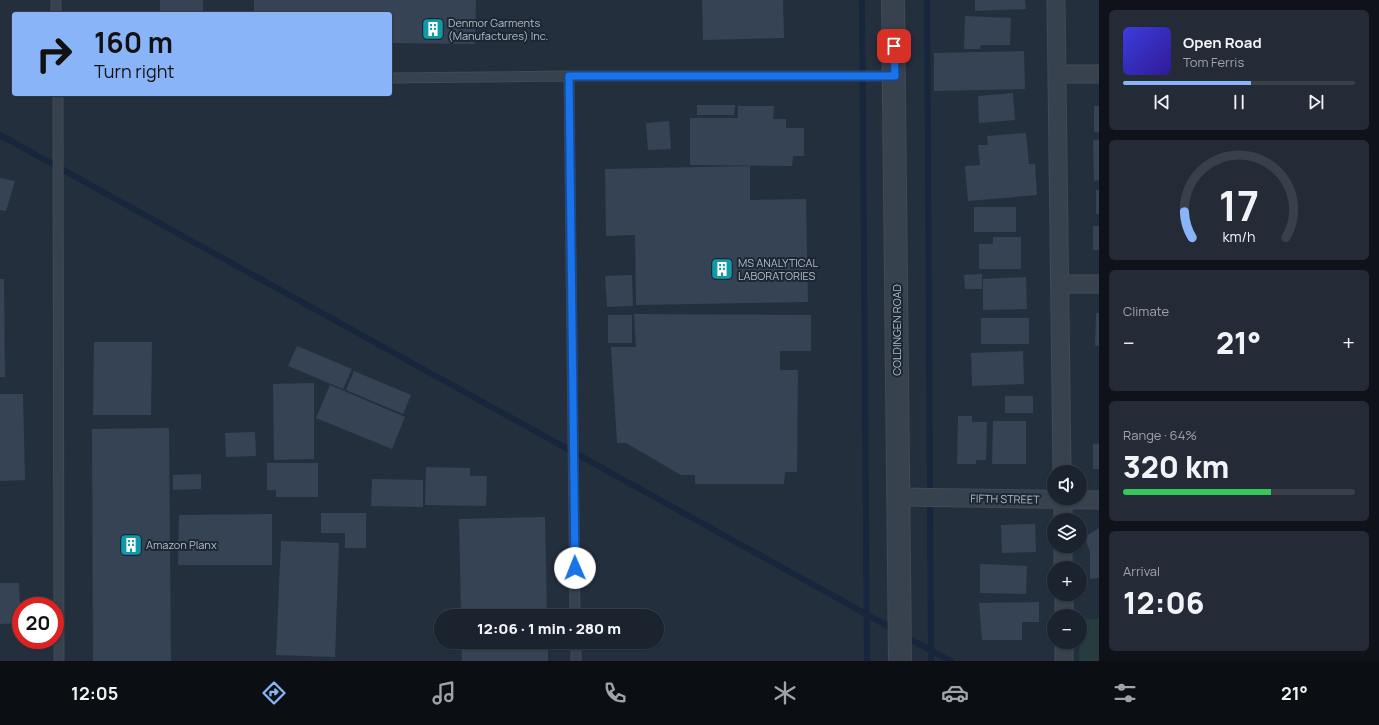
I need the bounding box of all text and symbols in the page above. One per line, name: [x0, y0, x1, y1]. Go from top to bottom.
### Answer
place label: Denmor Garments (Manufactures) Inc.: [448, 15, 548, 43]
building icon: Denmor Garments (Manufactures) Inc.: [420, 16, 446, 42]
text: 160 m: [94, 23, 173, 61]
icon: right: [28, 28, 80, 80]
pin: [877, 29, 911, 63]
text: Open Road: [1183, 32, 1262, 53]
icon: arrive: [883, 35, 905, 57]
text: Tom Ferris: [1183, 53, 1244, 71]
text: Turn right: [94, 59, 175, 83]
icon: previous: [1151, 91, 1173, 113]
icon: pause: [1228, 91, 1250, 113]
icon: next: [1305, 91, 1327, 113]
text: 17: [1219, 177, 1259, 233]
text: km/h: [1222, 227, 1256, 246]
place label: MS ANALYTICAL LABORATORIES: [738, 255, 818, 283]
building icon: MS ANALYTICAL LABORATORIES: [709, 256, 735, 282]
street label: COLDINGEN ROAD: [889, 284, 904, 376]
text: Climate: [1123, 302, 1169, 320]
text: 21°: [1216, 322, 1261, 363]
text: −: [1123, 328, 1135, 358]
text: +: [1342, 328, 1355, 358]
text: Range · 64%: [1123, 426, 1197, 444]
text: 320 km: [1123, 446, 1229, 487]
map controls: [1047, 465, 1087, 649]
button: sound: [1047, 465, 1087, 505]
street label: FIFTH STREET: [970, 490, 1040, 507]
button: layers: [1047, 513, 1087, 553]
building icon: Amazon Planx: [118, 532, 144, 558]
place label: Amazon Planx: [146, 537, 217, 552]
position arrow: [554, 547, 596, 589]
button: +: [1047, 561, 1087, 601]
text: Arrival: [1123, 562, 1160, 580]
text: 12:06: [1123, 582, 1204, 623]
speed limit sign: 20: [12, 597, 64, 649]
button: −: [1047, 609, 1087, 649]
text: 12:06 · 1 min · 280 m: [477, 618, 621, 639]
icon: directions: [260, 679, 288, 707]
icon: music: [430, 679, 458, 707]
icon: phone: [601, 679, 629, 707]
icon: climate: [771, 679, 799, 707]
icon: car: [941, 679, 969, 707]
icon: filters: [1111, 679, 1139, 707]
text: 12:05: [71, 681, 118, 705]
text: 21°: [1281, 681, 1308, 705]

